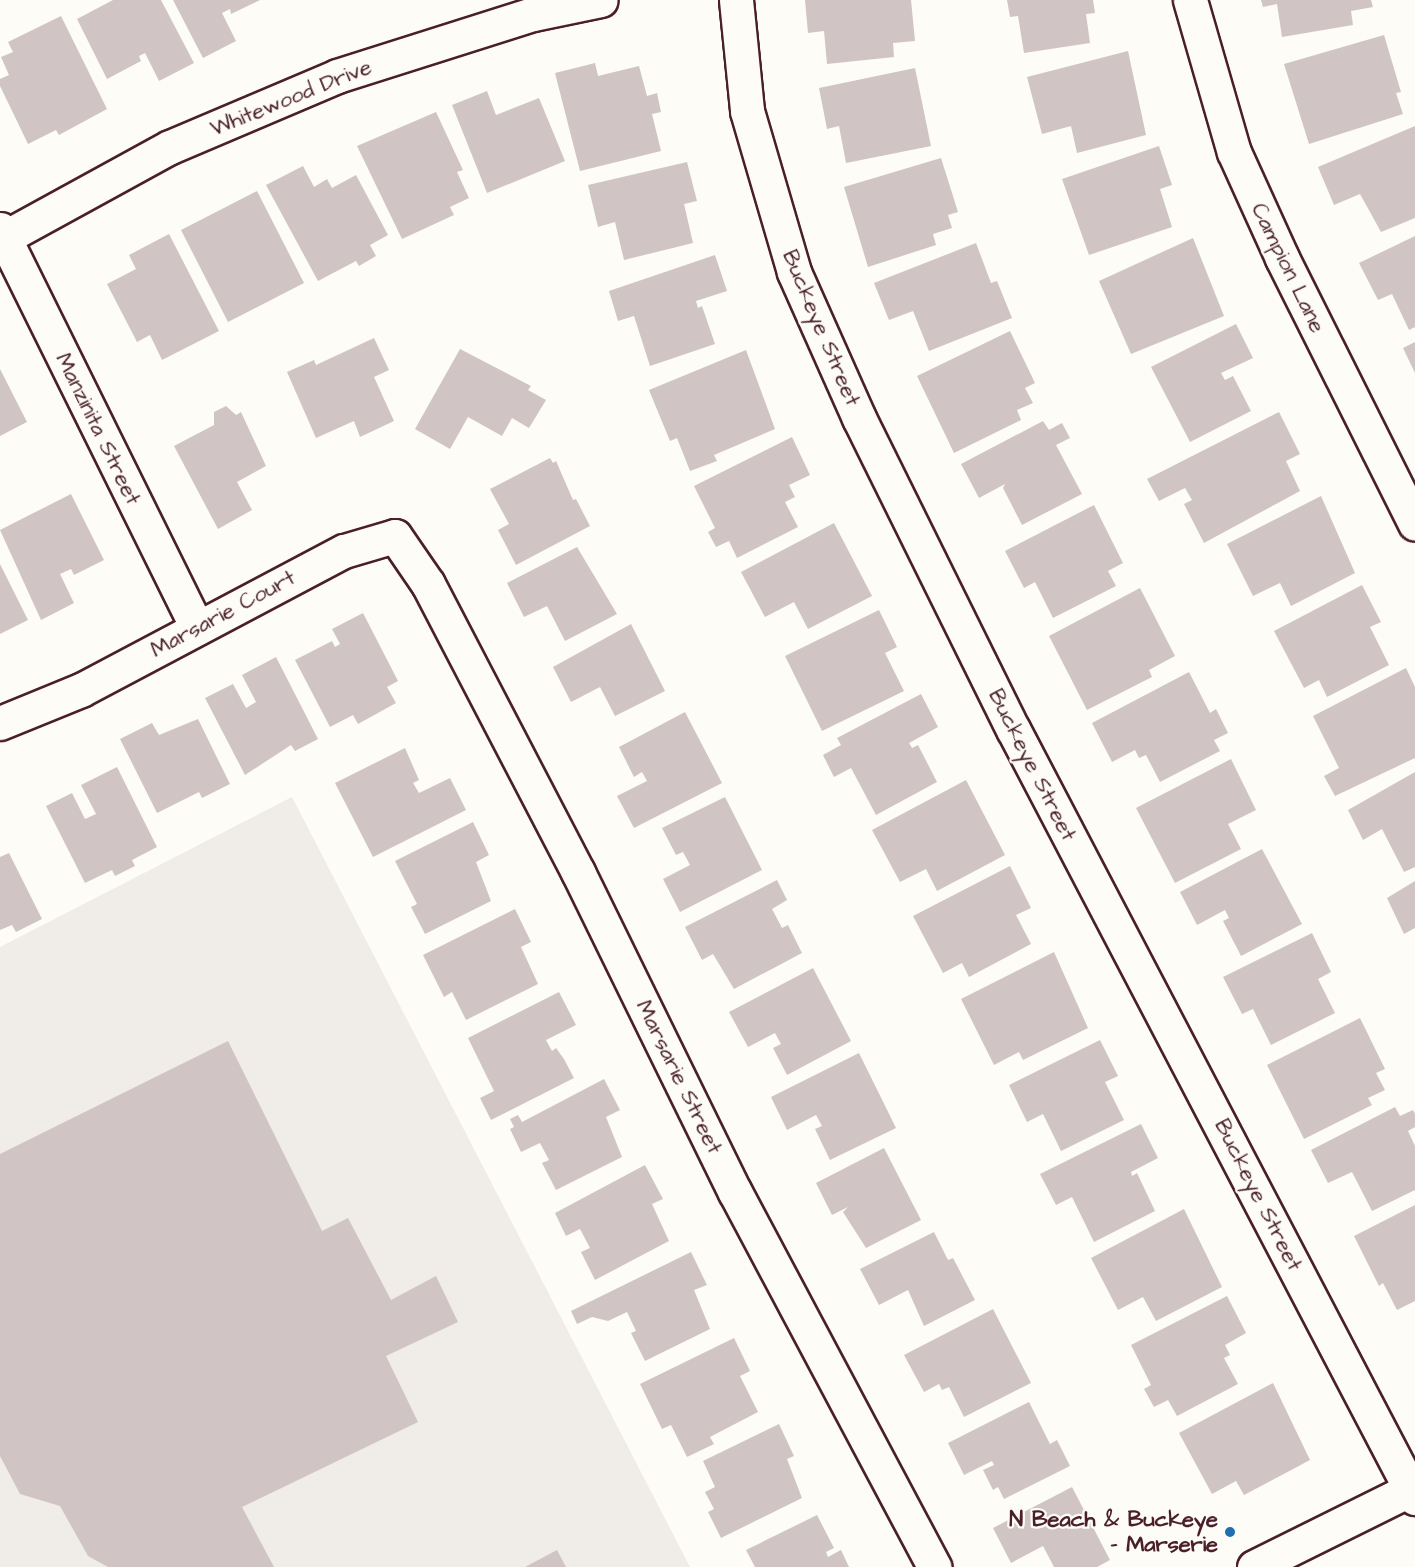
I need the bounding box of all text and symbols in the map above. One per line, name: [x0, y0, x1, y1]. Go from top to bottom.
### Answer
street label: Whitewood Drive: [207, 54, 375, 142]
street label: Campion Lane: [1245, 199, 1331, 337]
street label: Buckeye Street: [776, 246, 866, 410]
street label: Manzinita Street: [50, 349, 146, 509]
street label: Marsarie Court: [146, 565, 300, 663]
street label: Buckeye Street: [982, 685, 1082, 845]
street label: Marsarie Street: [630, 996, 728, 1158]
street label: Buckeye Street: [1208, 1115, 1308, 1275]
place label: N Beach & Buckeye - Marserie: [1009, 1506, 1218, 1558]
marker: N Beach & Buckeye - Marserie: [1223, 1525, 1237, 1539]

